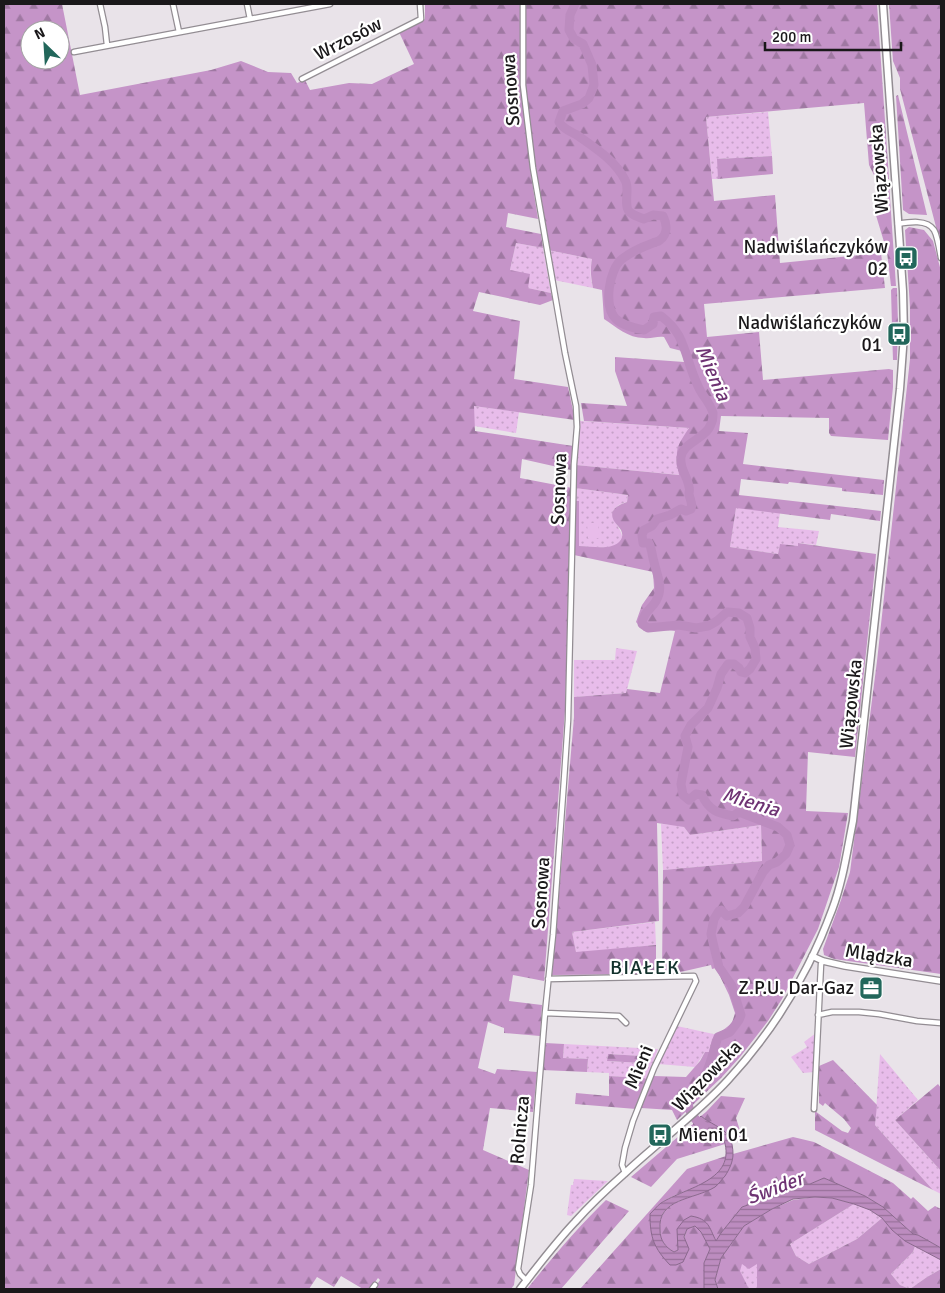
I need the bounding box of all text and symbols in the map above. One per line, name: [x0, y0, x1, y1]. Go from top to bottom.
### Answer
street label: Wrzosów: [310, 12, 386, 66]
north arrow: [20, 20, 70, 70]
scale bar: [765, 20, 901, 52]
text: N: [32, 24, 48, 43]
text: 200 m: [772, 28, 812, 46]
street label: Sosnowa: [497, 53, 525, 127]
street label: Wiązowska: [864, 123, 894, 215]
place label: Nadwiślańczyków 02: [744, 235, 888, 281]
bus stop icon: Nadwiślańczyków 02: [893, 245, 919, 271]
place label: Nadwiślańczyków 01: [738, 311, 882, 357]
bus stop icon: Nadwiślańczyków 01: [886, 321, 912, 347]
water label: Mienia: [690, 341, 737, 405]
street label: Sosnowa: [546, 453, 572, 525]
street label: Wiązowska: [834, 658, 868, 750]
water label: Mienia: [720, 782, 783, 823]
street label: Sosnowa: [527, 856, 555, 930]
street label: Mlądzka: [843, 939, 915, 973]
district label: BIAŁEK: [610, 955, 680, 980]
office icon: Z.P.U. Dar-Gaz: [858, 975, 884, 1001]
place label: Z.P.U. Dar-Gaz: [738, 976, 854, 1000]
street label: Wiązowska: [667, 1035, 747, 1117]
street label: Mieni: [619, 1041, 659, 1093]
street label: Rolnicza: [505, 1094, 535, 1166]
bus stop icon: Mieni 01: [647, 1122, 673, 1148]
place label: Mieni 01: [678, 1123, 748, 1147]
water label: Świder: [743, 1165, 809, 1210]

